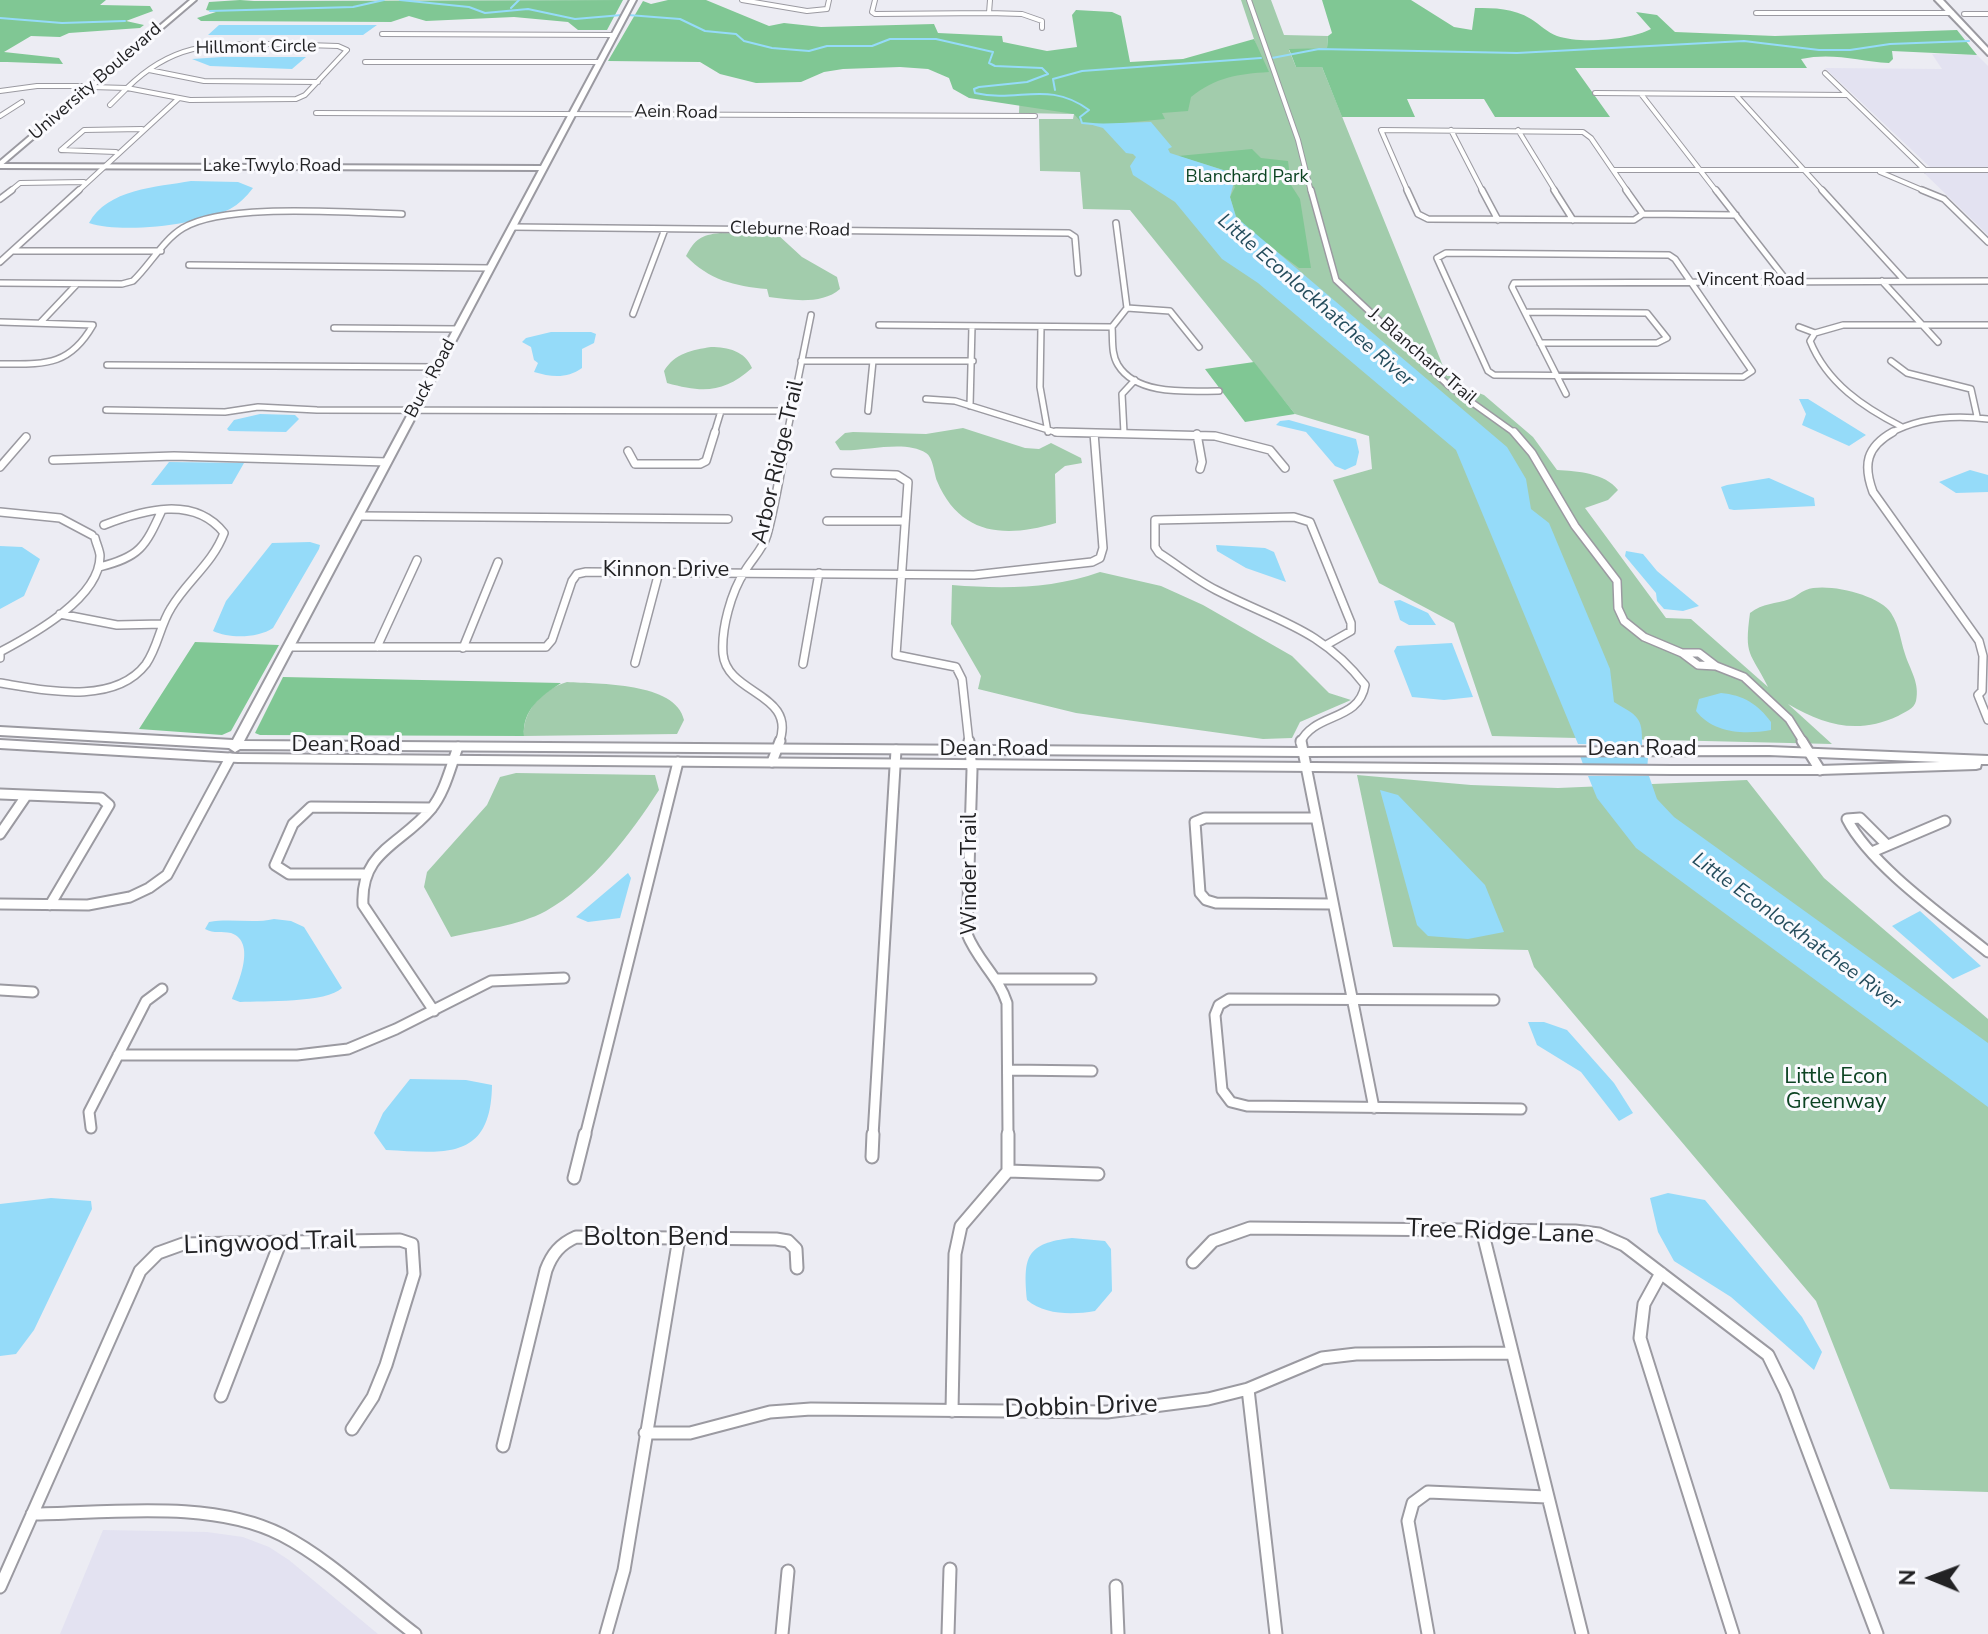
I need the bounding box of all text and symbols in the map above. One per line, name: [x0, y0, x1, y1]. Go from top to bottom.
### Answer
street label: University Boulevard: [25, 19, 167, 145]
street label: Hillmont Circle: [195, 36, 317, 60]
street label: Aein Road: [634, 101, 718, 125]
street label: Lake Twylo Road: [203, 156, 341, 178]
park label: Blanchard Park: [1186, 167, 1308, 189]
water label: Little Econlockhatchee River: [1212, 209, 1418, 393]
street label: Cleburne Road: [730, 218, 850, 242]
street label: Vincent Road: [1697, 270, 1805, 292]
street label: J. Blanchard Trail: [1364, 304, 1480, 410]
street label: Buck Road: [401, 336, 461, 422]
street label: Arbor Ridge Trail: [747, 377, 811, 547]
street label: Kinnon Drive: [603, 558, 729, 584]
street label: Dean Road: [291, 733, 401, 759]
street label: Dean Road: [939, 737, 1049, 763]
street label: Dean Road: [1587, 737, 1697, 763]
street label: Winder Trail: [958, 813, 984, 935]
water label: Little Econlockhatchee River: [1687, 848, 1905, 1016]
park label: Little Econ Greenway: [1784, 1065, 1888, 1116]
street label: Tree Ridge Lane: [1406, 1214, 1594, 1252]
street label: Bolton Bend: [583, 1223, 729, 1255]
street label: Lingwood Trail: [183, 1225, 357, 1263]
street label: Dobbin Drive: [1004, 1390, 1158, 1426]
north arrow: [1892, 1538, 1972, 1618]
text: N: [1893, 1569, 1923, 1586]

